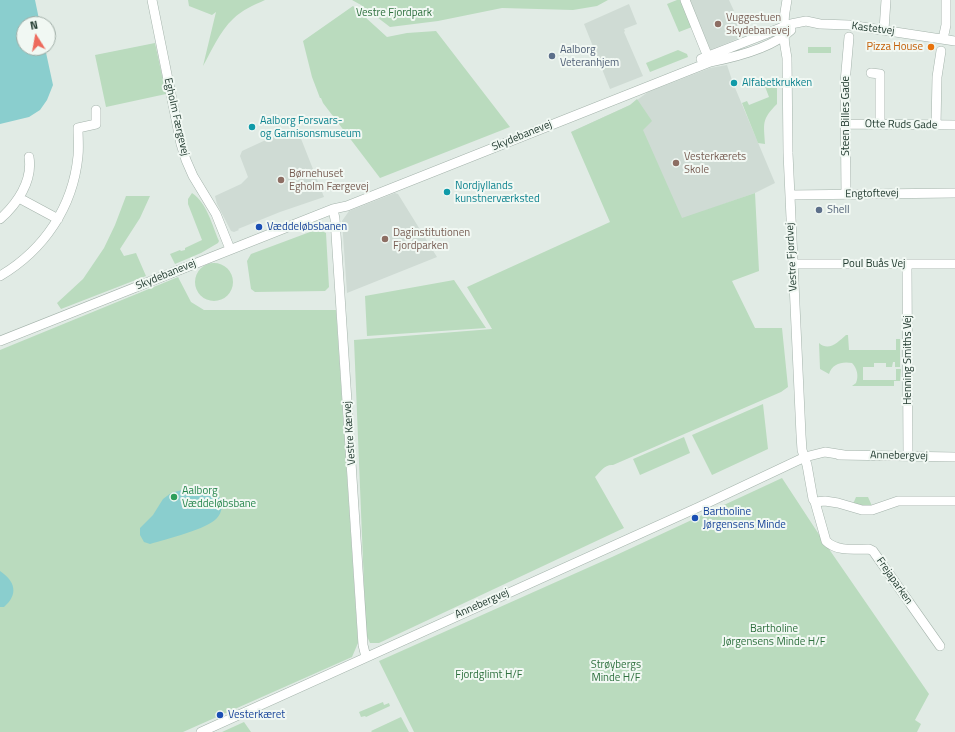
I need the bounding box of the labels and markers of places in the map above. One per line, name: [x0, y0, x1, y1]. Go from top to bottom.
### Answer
place label: Vuggestuen Skydebanevej: [726, 11, 790, 37]
marker: Vuggestuen Skydebanevej: [713, 19, 723, 29]
place label: Pizza House: [866, 40, 923, 54]
marker: Pizza House: [926, 42, 936, 52]
place label: Aalborg Veteranhjem: [560, 43, 619, 69]
marker: Aalborg Veteranhjem: [547, 51, 557, 61]
place label: Alfabetkrukken: [742, 76, 812, 90]
marker: Alfabetkrukken: [729, 78, 739, 88]
place label: Aalborg Forsvars- og Garnisonsmuseum: [260, 114, 361, 140]
marker: Aalborg Forsvars- og Garnisonsmuseum: [247, 122, 257, 132]
place label: Vesterkærets Skole: [684, 150, 746, 176]
marker: Vesterkærets Skole: [671, 158, 681, 168]
place label: Børnehuset Egholm Færgevej: [289, 167, 369, 193]
marker: Børnehuset Egholm Færgevej: [276, 175, 286, 185]
place label: Nordjyllands kunstnerværksted: [455, 179, 540, 205]
marker: Nordjyllands kunstnerværksted: [442, 187, 452, 197]
place label: Shell: [827, 203, 850, 217]
marker: Shell: [814, 205, 824, 215]
place label: Væddeløbsbanen: [267, 220, 347, 234]
marker: Væddeløbsbanen: [254, 222, 264, 232]
place label: Daginstitutionen Fjordparken: [393, 226, 470, 252]
marker: Daginstitutionen Fjordparken: [380, 234, 390, 244]
place label: Aalborg Væddeløbsbane: [182, 484, 256, 510]
marker: Aalborg Væddeløbsbane: [169, 492, 179, 502]
place label: Bartholine Jørgensens Minde: [703, 505, 786, 531]
marker: Bartholine Jørgensens Minde: [690, 513, 700, 523]
place label: Vesterkæret: [228, 708, 285, 722]
marker: Vesterkæret: [215, 710, 225, 720]

